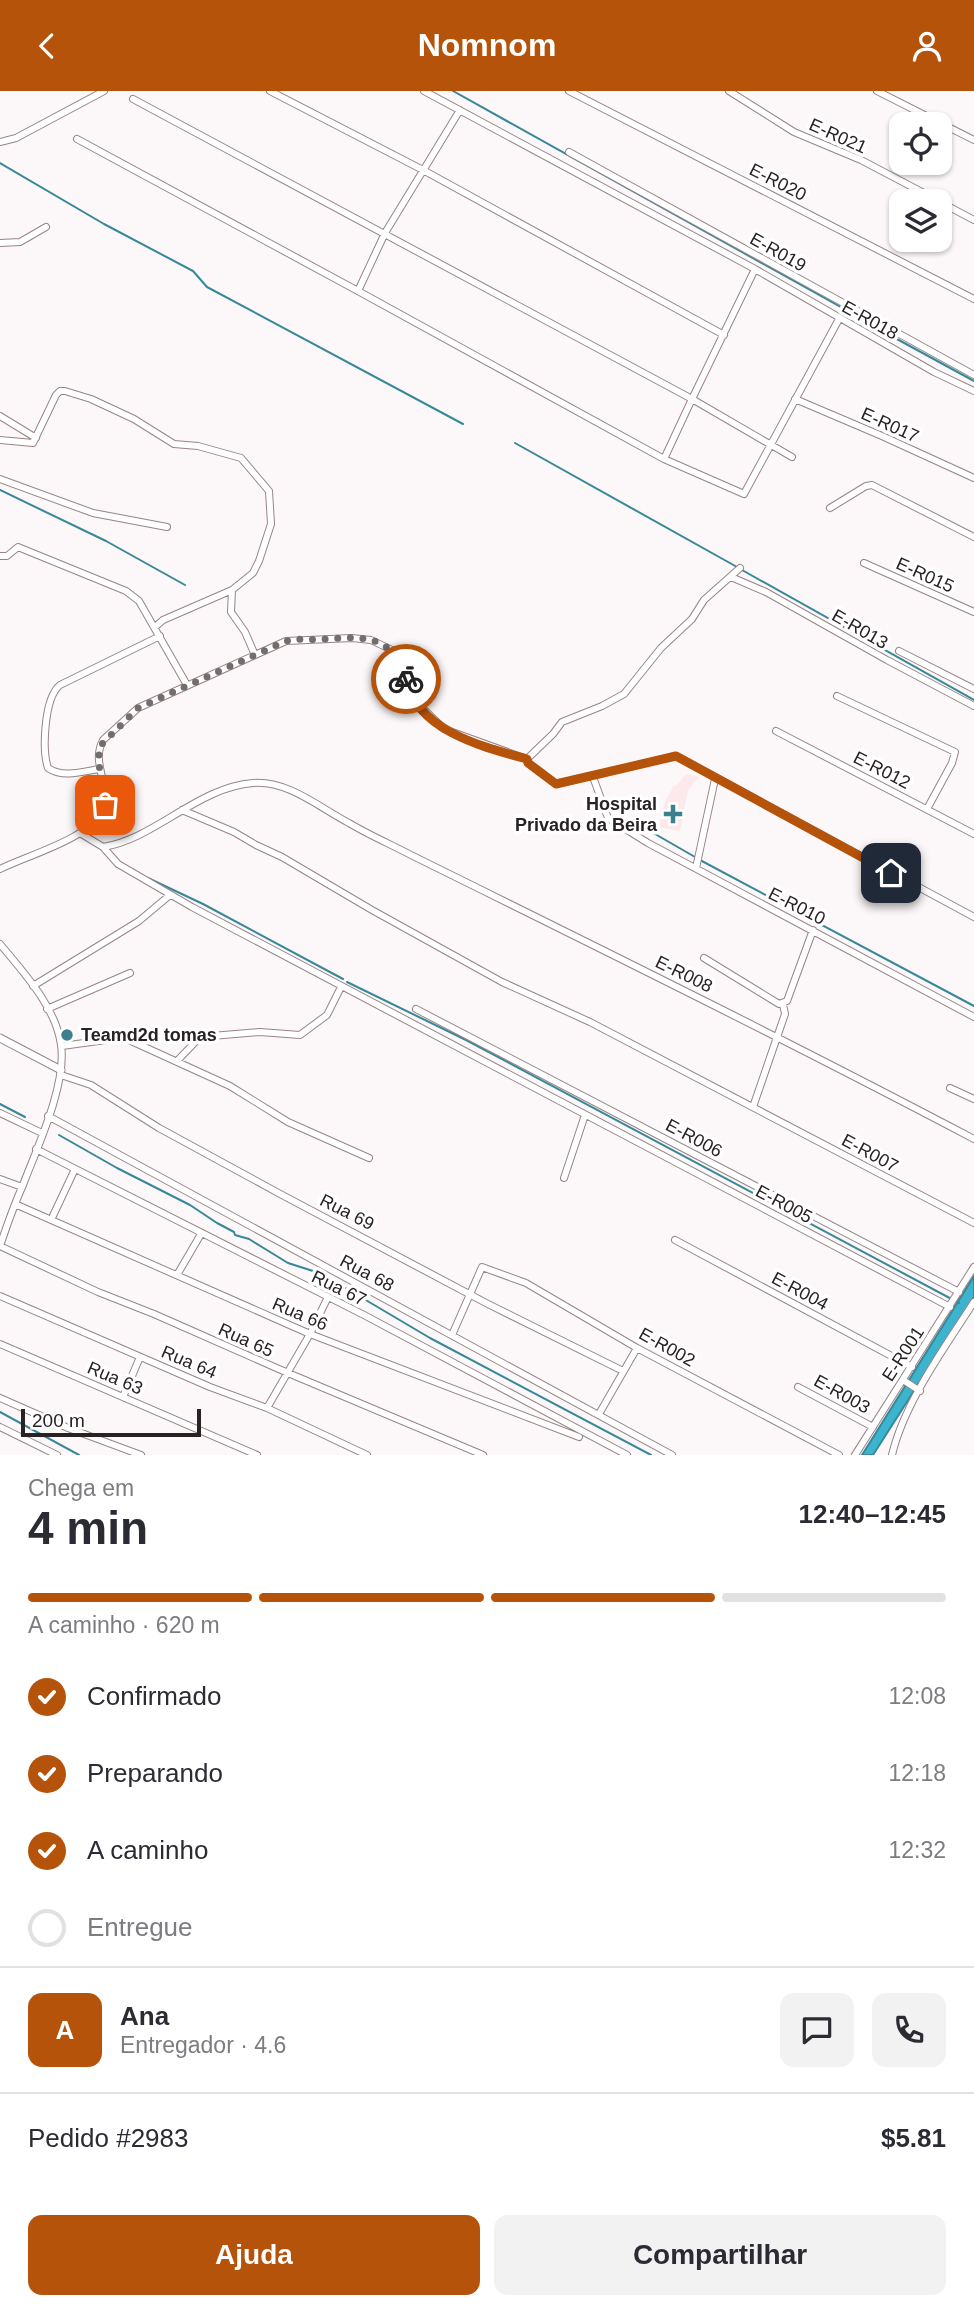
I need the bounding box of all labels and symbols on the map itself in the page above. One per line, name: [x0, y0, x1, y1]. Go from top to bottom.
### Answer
street label: E-R021: [806, 114, 870, 158]
street label: E-R020: [746, 159, 810, 205]
street label: E-R019: [746, 228, 810, 276]
street label: E-R018: [838, 296, 902, 344]
street label: E-R017: [858, 403, 922, 447]
street label: E-R015: [893, 553, 957, 597]
street label: E-R013: [829, 605, 891, 653]
courier: [371, 644, 441, 714]
street label: E-R012: [850, 747, 914, 793]
pin: [75, 775, 135, 835]
place label: Hospital Privado da Beira: [515, 794, 658, 835]
marker: Hospital Privado da Beira: [663, 804, 683, 824]
pin: [861, 843, 921, 903]
street label: E-R010: [765, 883, 829, 929]
street label: E-R008: [652, 952, 716, 996]
place label: Teamd2d tomas: [81, 1025, 217, 1045]
marker: Teamd2d tomas: [59, 1027, 75, 1043]
street label: E-R006: [662, 1115, 726, 1161]
street label: E-R007: [838, 1130, 902, 1176]
street label: E-R005: [752, 1181, 816, 1227]
street label: Rua 69: [317, 1190, 377, 1234]
street label: Rua 68: [337, 1251, 397, 1295]
street label: Rua 67: [309, 1266, 369, 1310]
street label: E-R004: [768, 1268, 832, 1314]
street label: Rua 66: [269, 1293, 331, 1335]
street label: Rua 65: [215, 1319, 277, 1361]
street label: E-R002: [635, 1323, 699, 1371]
street label: E-R001: [878, 1323, 928, 1385]
street label: Rua 64: [158, 1341, 220, 1383]
street label: Rua 63: [84, 1357, 146, 1399]
street label: E-R003: [810, 1370, 874, 1418]
scale bar: [21, 1406, 201, 1438]

